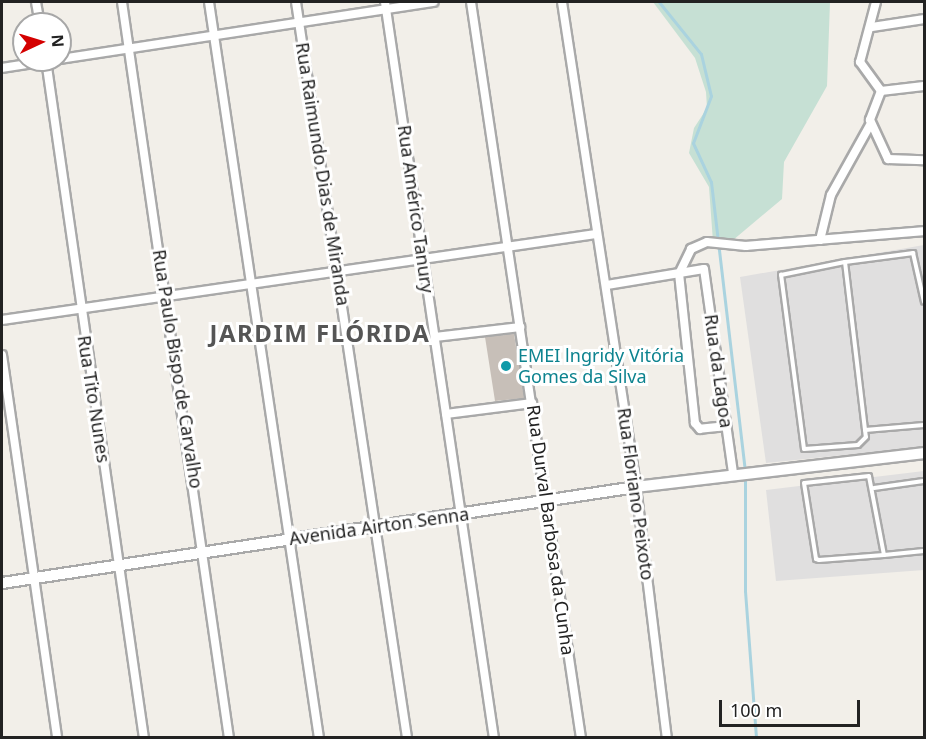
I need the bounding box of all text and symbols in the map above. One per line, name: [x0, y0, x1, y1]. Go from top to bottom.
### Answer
north arrow: [12, 12, 72, 72]
text: N: [47, 34, 69, 48]
street label: Rua Raimundo Dias de Miranda: [292, 41, 354, 307]
street label: Rua Américo Tanury: [394, 124, 438, 294]
street label: Rua Paulo Bispo de Carvalho: [148, 248, 208, 490]
street label: Rua da Lagoa: [700, 313, 738, 429]
district label: JARDIM FLÓRIDA: [210, 319, 430, 347]
street label: Rua Tito Nunes: [73, 334, 115, 464]
place label: EMEI lngridy Vitória Gomes da Silva: [518, 345, 684, 388]
marker: EMEI lngridy Vitória Gomes da Silva: [499, 359, 513, 373]
street label: Rua Durval Barbosa da Cunha: [523, 403, 579, 657]
street label: Rua Floriano Peixoto: [613, 406, 659, 582]
street label: Avenida Airton Senna: [288, 503, 470, 549]
scale bar: [722, 688, 863, 726]
text: 100 m: [730, 698, 782, 722]

